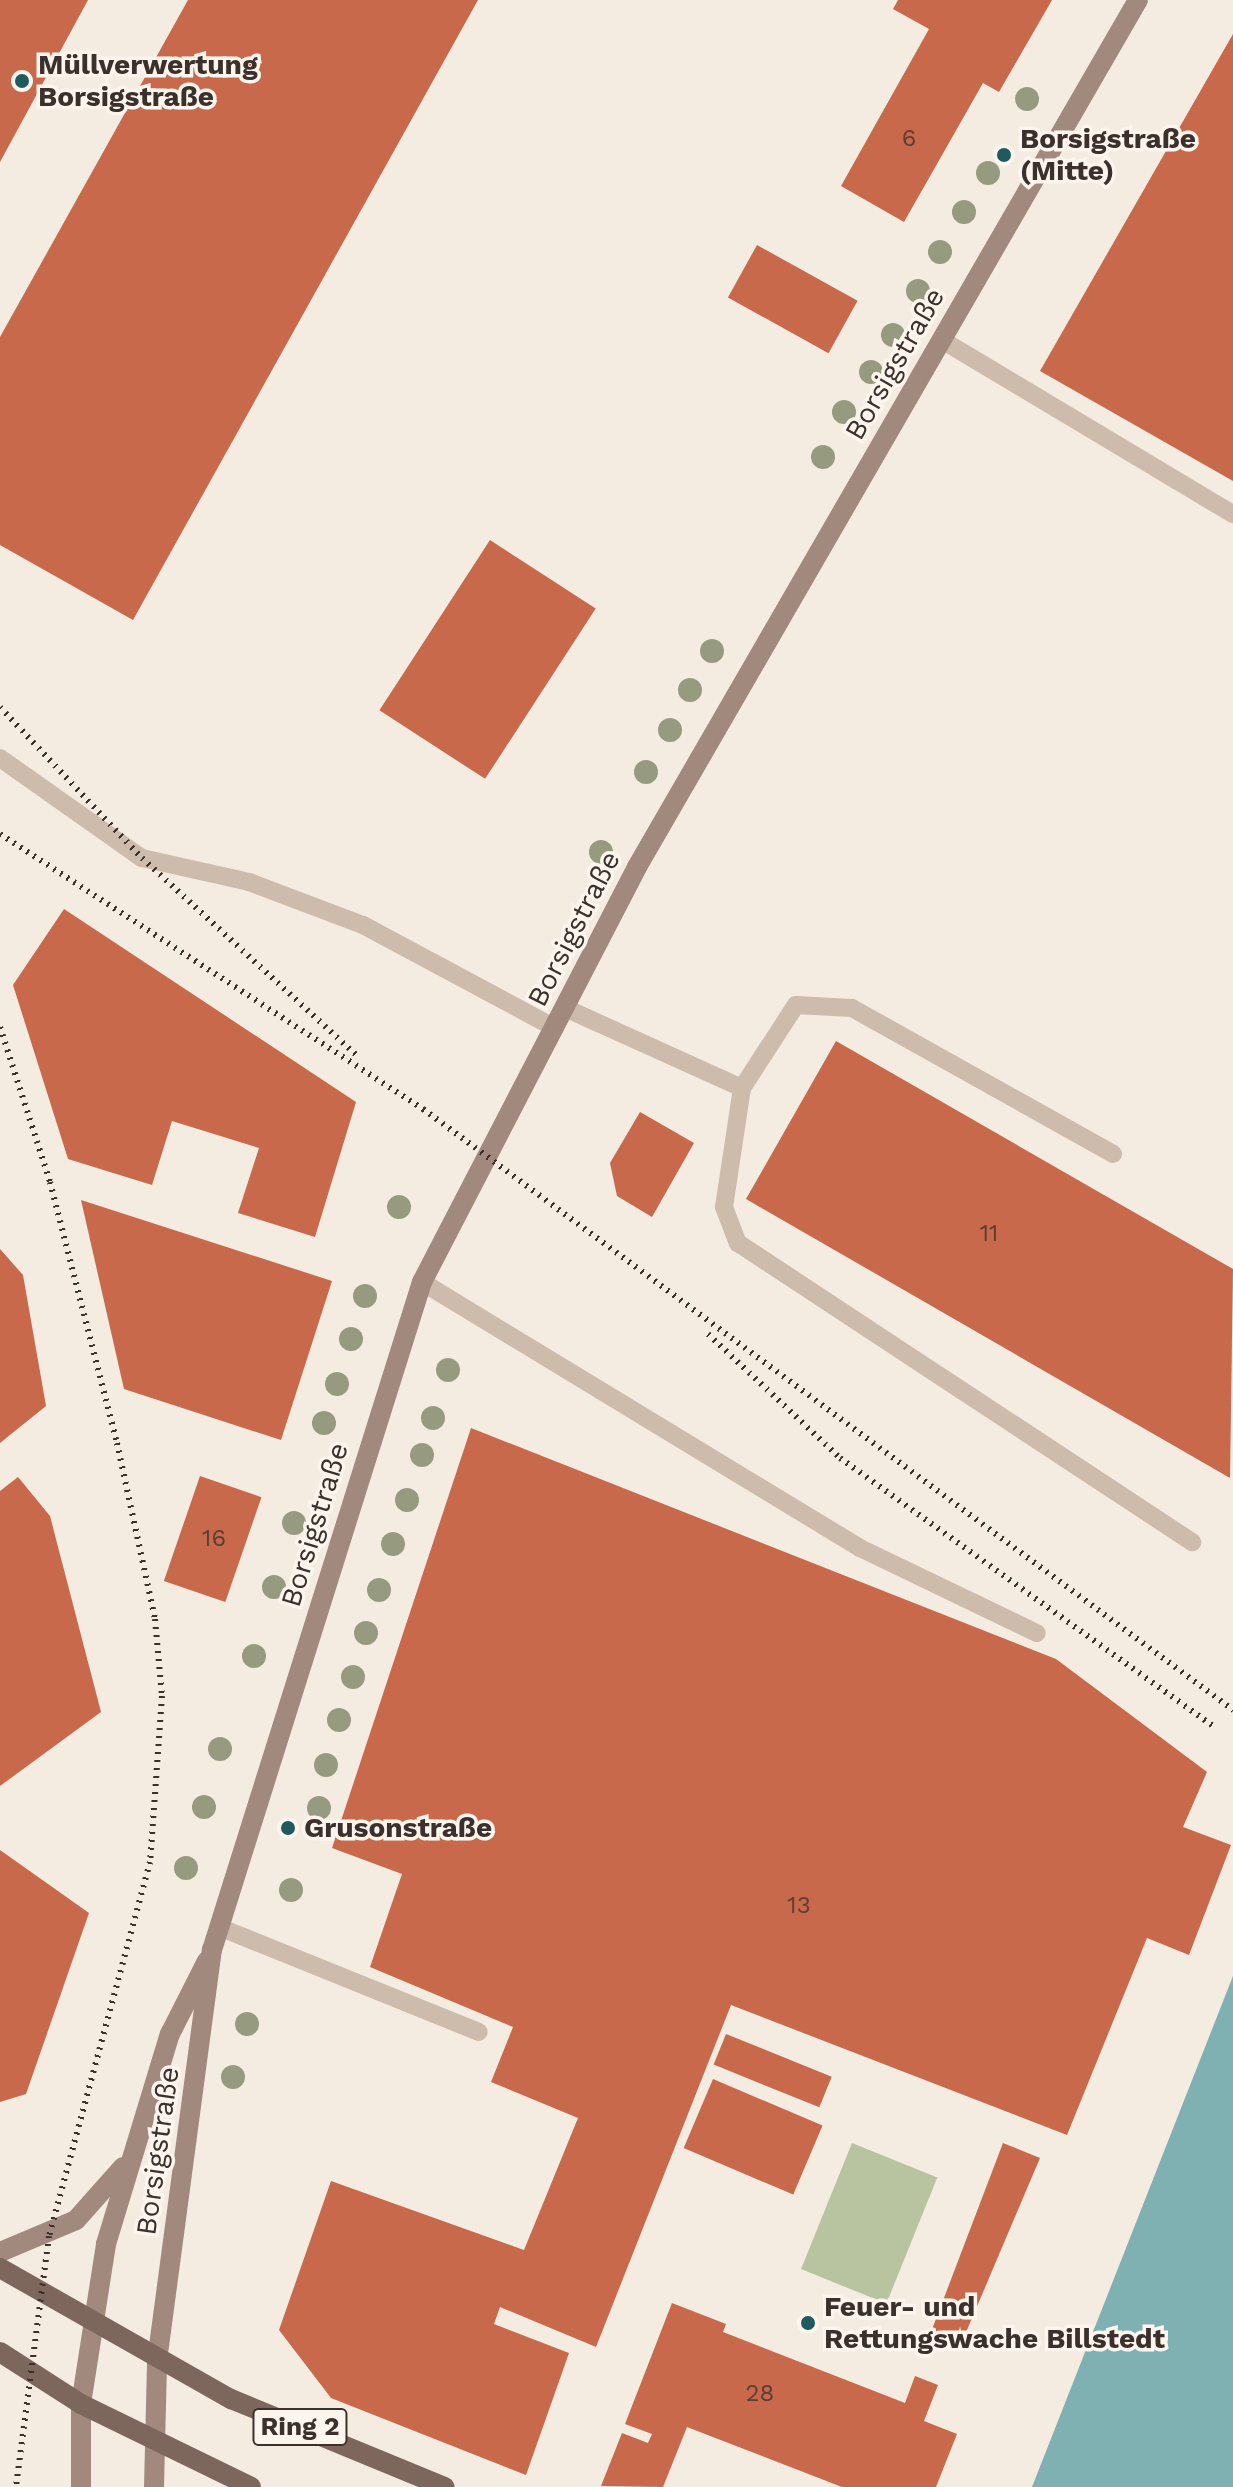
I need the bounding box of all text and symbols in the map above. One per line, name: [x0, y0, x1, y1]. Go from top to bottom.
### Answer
place label: Müllverwertung Borsigstraße: [38, 48, 258, 114]
marker: Müllverwertung Borsigstraße: [13, 72, 31, 90]
place label: Borsigstraße (Mitte): [1020, 122, 1196, 188]
house number: 6: [902, 125, 916, 153]
marker: Borsigstraße (Mitte): [995, 146, 1013, 164]
street label: Borsigstraße: [838, 282, 952, 446]
street label: Borsigstraße: [520, 846, 628, 1012]
house number: 11: [980, 1220, 998, 1248]
street label: Borsigstraße: [274, 1439, 356, 1611]
house number: 16: [202, 1525, 226, 1553]
place label: Grusonstraße: [304, 1811, 492, 1845]
marker: Grusonstraße: [279, 1819, 297, 1837]
house number: 13: [787, 1892, 811, 1920]
street label: Borsigstraße: [130, 2065, 186, 2237]
place label: Feuer- und Rettungswache Billstedt: [824, 2290, 1165, 2356]
marker: Feuer- und Rettungswache Billstedt: [799, 2314, 817, 2332]
house number: 28: [746, 2380, 774, 2408]
road number: Ring 2: [252, 2405, 348, 2449]

